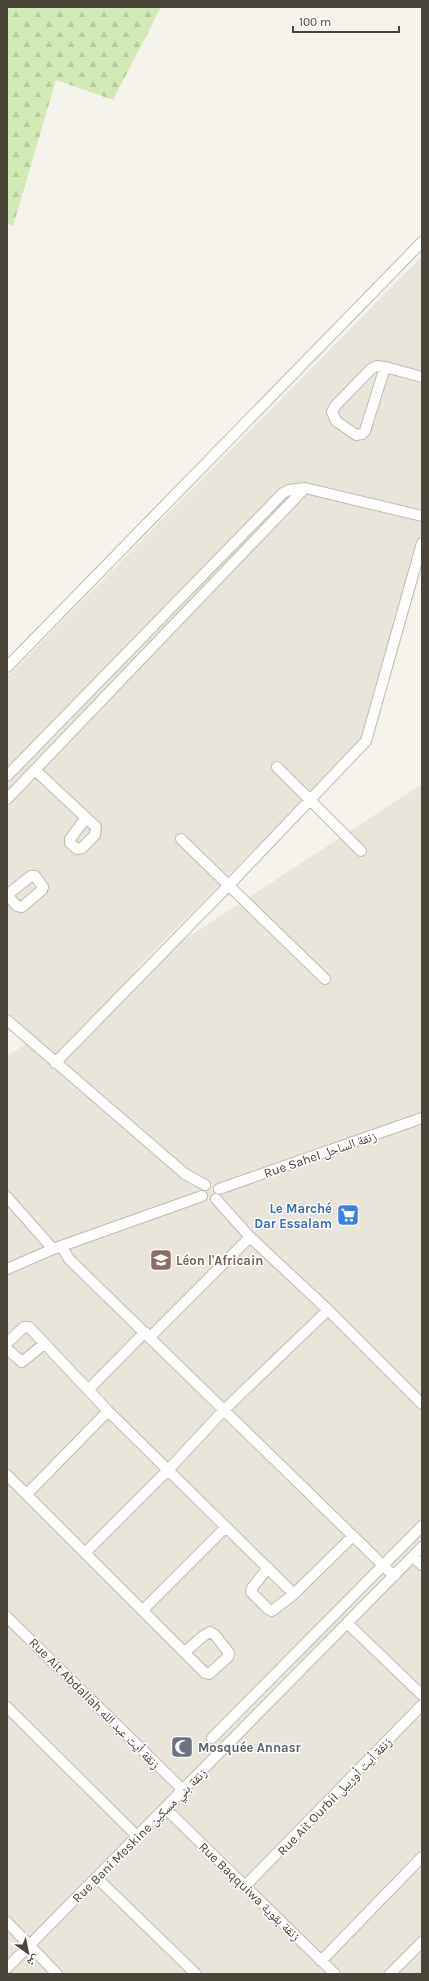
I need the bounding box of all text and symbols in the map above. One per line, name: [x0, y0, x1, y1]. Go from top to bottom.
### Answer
scale bar: [293, 8, 399, 34]
text: 100 m: [299, 15, 331, 29]
street label: Rue Sahel زنقة الساحل: [262, 1128, 379, 1182]
place label: Le Marché Dar Essalam: [254, 1201, 332, 1231]
supermarket icon: Le Marché Dar Essalam: [335, 1202, 361, 1228]
school or university icon: Léon l'Africain: [148, 1247, 174, 1273]
place label: Léon l'Africain: [176, 1253, 263, 1268]
street label: Rue Ait Abdallah زنقة أيت عبد الله: [25, 1635, 163, 1773]
mosque icon: Mosquée Annasr: [169, 1734, 195, 1760]
street label: Rue Ait Ourbil زنقة أيت أوريبل: [274, 1734, 395, 1859]
place label: Mosquée Annasr: [198, 1740, 302, 1756]
street label: Rue Bani Meskine زنقة بني مسكين: [69, 1765, 212, 1908]
street label: Rue Baqquiwa زنقة بقوية: [195, 1839, 303, 1944]
north arrow: [8, 1933, 48, 1973]
text: ش: [24, 1951, 42, 1970]

